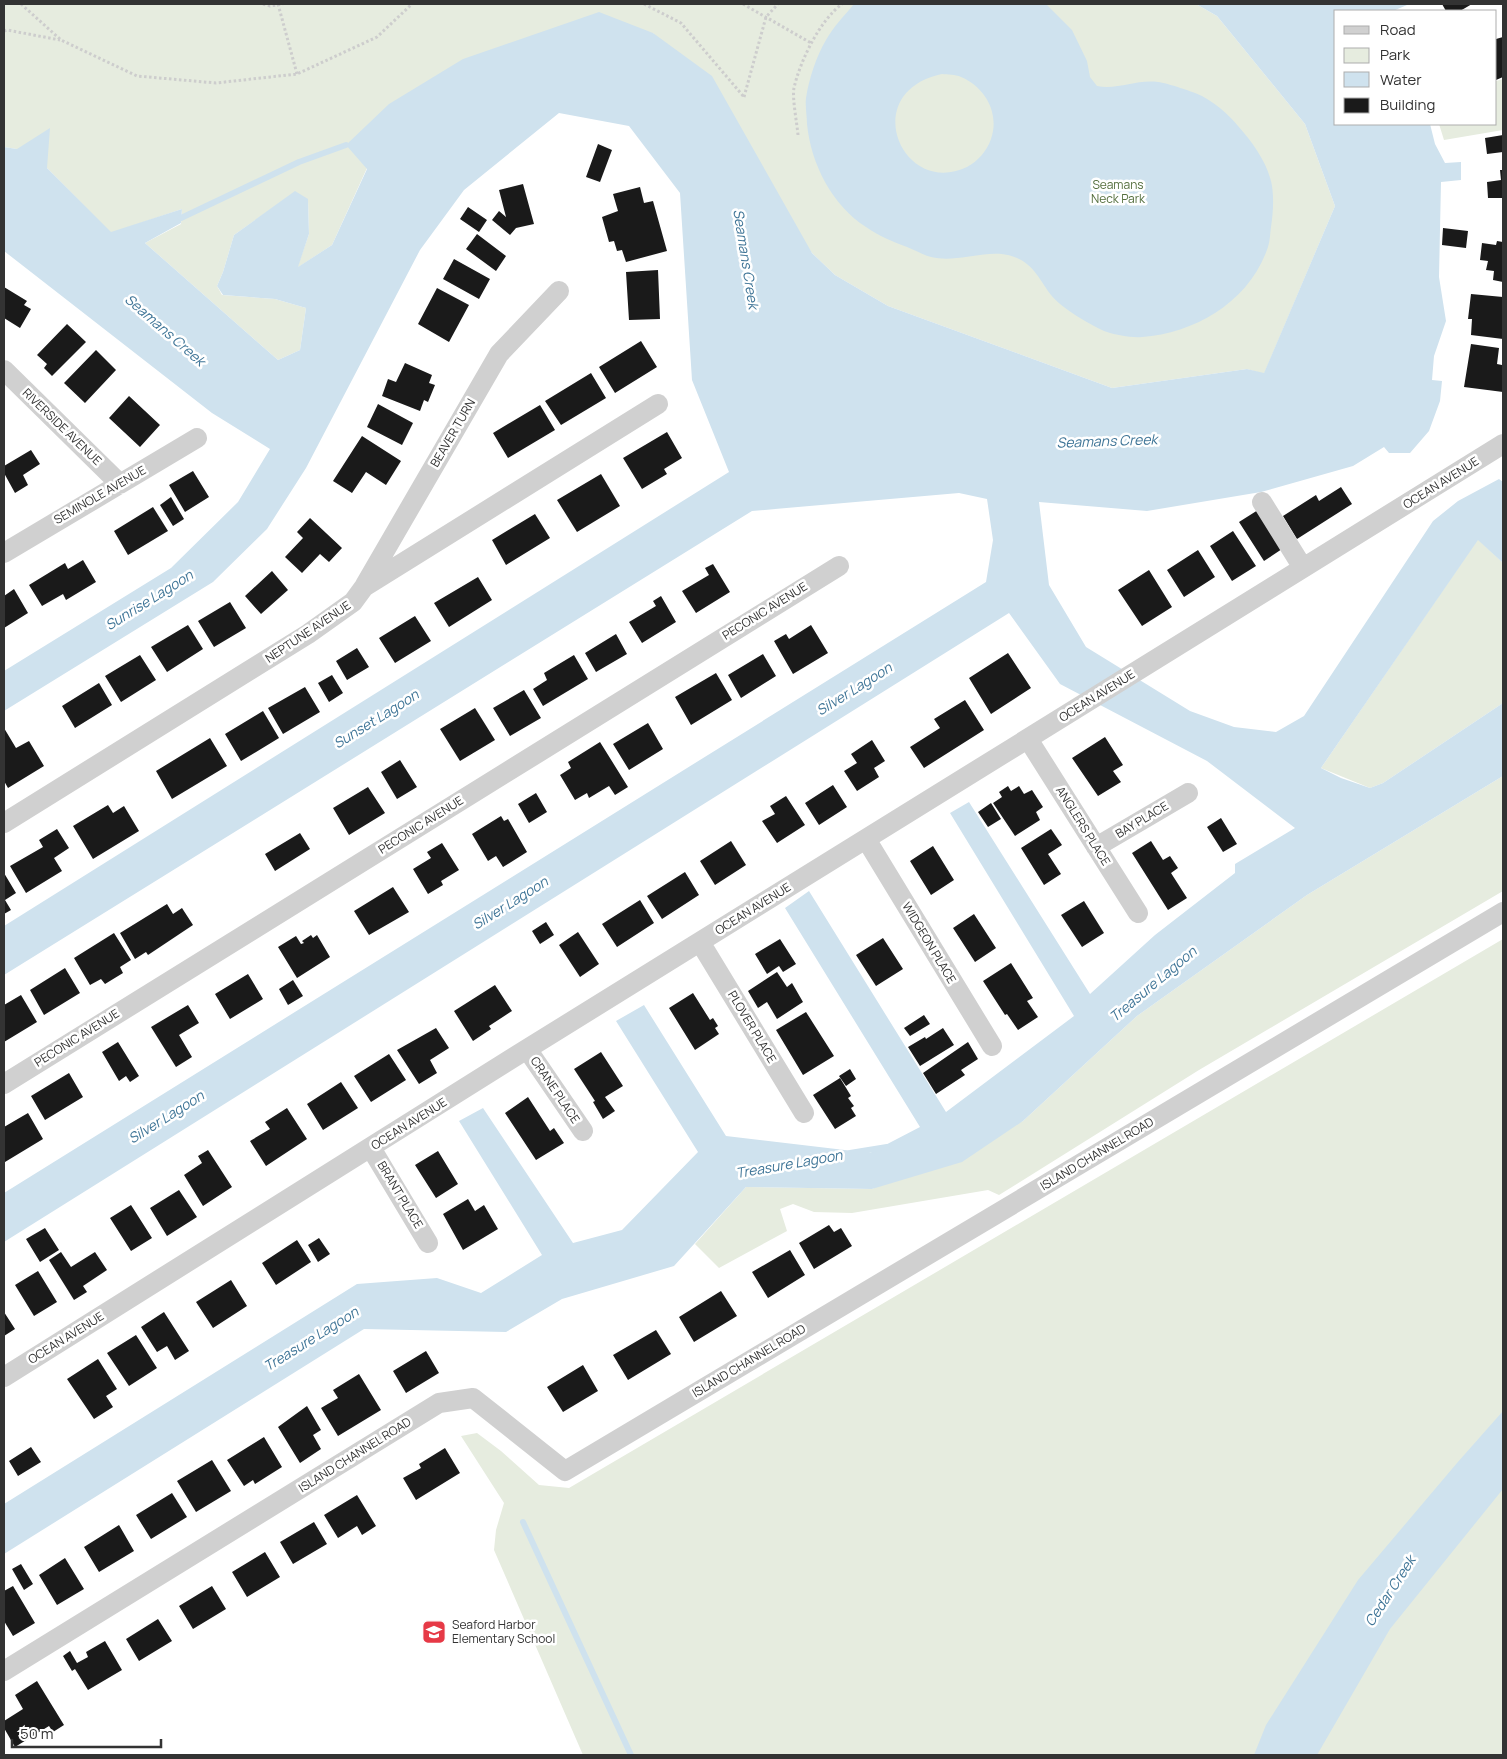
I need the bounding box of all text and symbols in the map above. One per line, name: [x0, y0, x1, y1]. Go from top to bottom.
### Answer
legend: [1334, 10, 1497, 125]
text: Road: [1380, 19, 1416, 40]
text: Park: [1380, 44, 1410, 65]
text: Water: [1380, 69, 1422, 90]
text: Building: [1380, 94, 1435, 115]
park label: Seamans Neck Park: [1091, 176, 1146, 207]
water label: Seamans Creek: [729, 208, 764, 312]
water label: Seamans Creek: [121, 289, 211, 371]
street label: RIVERSIDE AVENUE: [19, 384, 106, 469]
street label: BEAVER TURN: [426, 395, 479, 470]
water label: Seamans Creek: [1056, 429, 1160, 452]
street label: OCEAN AVENUE: [1399, 452, 1482, 513]
street label: SEMINOLE AVENUE: [51, 461, 149, 528]
water label: Sunrise Lagoon: [101, 565, 197, 634]
street label: PECONIC AVENUE: [719, 577, 811, 644]
street label: NEPTUNE AVENUE: [262, 597, 354, 667]
water label: Silver Lagoon: [812, 657, 896, 719]
street label: OCEAN AVENUE: [1055, 665, 1138, 726]
water label: Sunset Lagoon: [329, 684, 423, 752]
street label: ANGLERS PLACE: [1052, 783, 1115, 869]
street label: PECONIC AVENUE: [375, 791, 467, 858]
street label: BAY PLACE: [1112, 797, 1172, 842]
water label: Silver Lagoon: [468, 871, 552, 933]
street label: OCEAN AVENUE: [711, 878, 794, 939]
street label: WIDGEON PLACE: [898, 899, 961, 987]
water label: Treasure Lagoon: [1105, 941, 1201, 1026]
street label: PLOVER PLACE: [724, 987, 781, 1066]
street label: PECONIC AVENUE: [31, 1004, 123, 1071]
street label: CRANE PLACE: [527, 1053, 584, 1127]
water label: Silver Lagoon: [124, 1085, 208, 1147]
street label: OCEAN AVENUE: [367, 1093, 450, 1154]
street label: ISLAND CHANNEL ROAD: [1037, 1113, 1157, 1194]
water label: Treasure Lagoon: [734, 1145, 844, 1182]
street label: BRANT PLACE: [374, 1158, 427, 1232]
water label: Treasure Lagoon: [260, 1302, 362, 1375]
street label: OCEAN AVENUE: [24, 1307, 107, 1368]
street label: ISLAND CHANNEL ROAD: [689, 1320, 809, 1401]
street label: ISLAND CHANNEL ROAD: [295, 1413, 414, 1496]
water label: Cedar Creek: [1360, 1550, 1421, 1630]
place label: Seaford Harbor Elementary School: [452, 1616, 555, 1647]
school or university icon: Seaford Harbor Elementary School: [421, 1619, 447, 1645]
scale bar: [12, 1716, 161, 1748]
text: 50 m: [20, 1723, 54, 1744]

